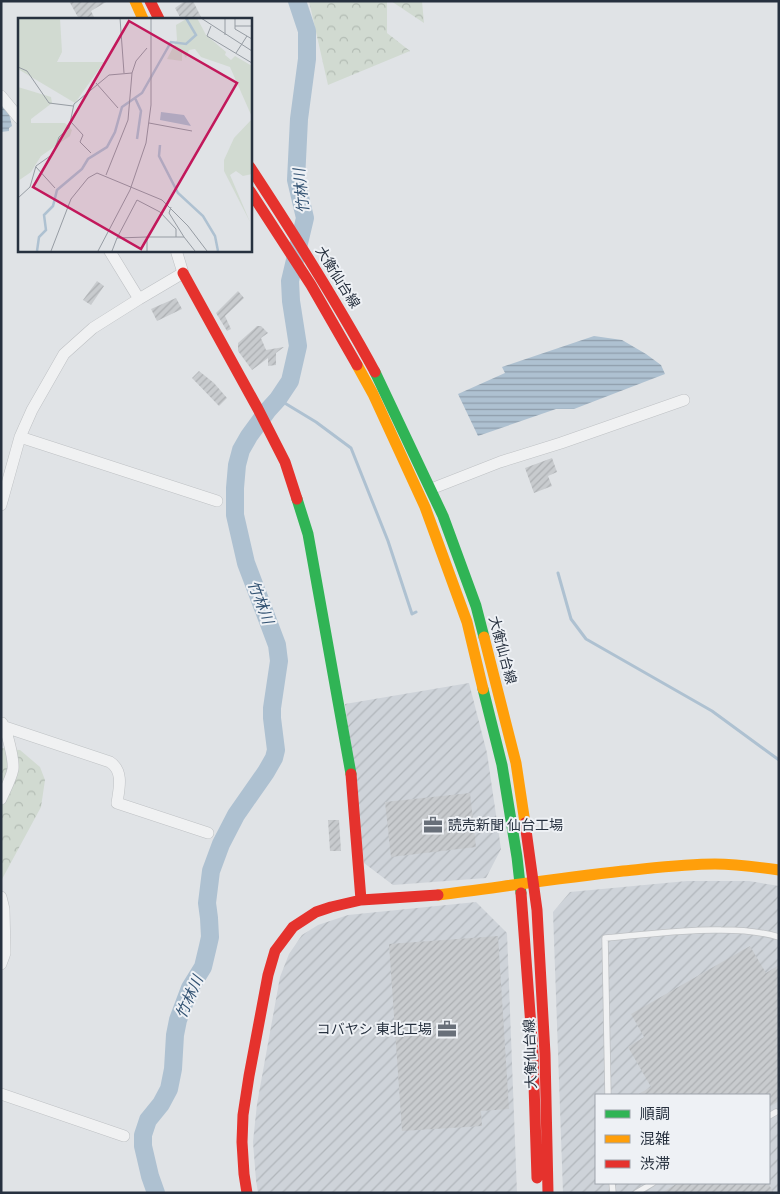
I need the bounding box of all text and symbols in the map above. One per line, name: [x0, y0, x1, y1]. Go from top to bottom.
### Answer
inset map: [18, 18, 251, 251]
water label: 竹林川: [288, 166, 314, 214]
street label: 大衡仙台線: [312, 243, 364, 311]
water label: 竹林川: [243, 577, 280, 629]
street label: 大衡仙台線: [485, 614, 521, 686]
office icon: 読売新聞 仙台工場: [422, 814, 444, 836]
place label: 読売新聞 仙台工場: [448, 816, 563, 834]
water label: 竹林川: [170, 970, 209, 1022]
office icon: コバヤシ 東北工場: [436, 1018, 458, 1040]
street label: 大衡仙台線: [520, 1019, 540, 1089]
place label: コバヤシ 東北工場: [317, 1020, 432, 1038]
legend: [595, 1094, 770, 1184]
text: 順調: [640, 1103, 670, 1124]
text: 混雑: [640, 1128, 670, 1149]
text: 渋滞: [640, 1153, 670, 1174]

